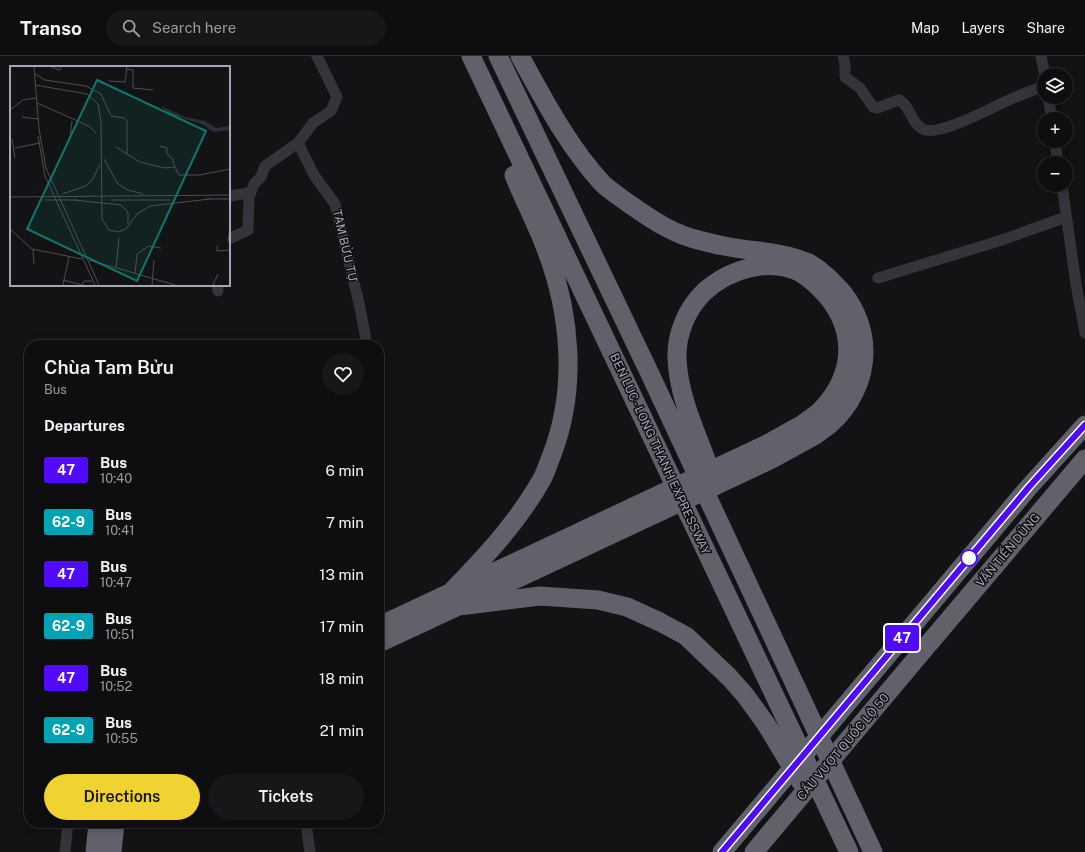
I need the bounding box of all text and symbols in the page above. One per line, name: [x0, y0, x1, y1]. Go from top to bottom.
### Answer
search box: [106, 10, 386, 46]
text: Transo: [20, 17, 82, 39]
icon: search: [120, 17, 142, 39]
text: Search here: [152, 19, 236, 36]
text: Map: [911, 20, 939, 36]
text: Layers: [961, 20, 1005, 36]
text: Share: [1027, 20, 1065, 36]
inset map: [10, 66, 230, 286]
map controls: [1037, 68, 1073, 192]
button: layers: [1037, 68, 1073, 104]
button: +: [1037, 112, 1073, 148]
button: −: [1037, 156, 1073, 192]
street label: TAM BỬU TỰ: [330, 208, 361, 284]
street label: BEN LUC - LONG THANH EXPRESSWAY: [607, 351, 713, 557]
button: heart: [322, 353, 364, 395]
text: Chùa Tam Bửu: [44, 356, 174, 378]
text: Bus: [44, 382, 67, 397]
text: Departures: [44, 417, 125, 434]
text: Bus: [100, 454, 127, 471]
text: 47: [57, 462, 75, 478]
text: 6 min: [326, 462, 364, 479]
text: 10:40: [100, 471, 132, 486]
text: Bus: [105, 506, 132, 523]
street label: VĂN TIẾN DŨNG: [972, 510, 1043, 590]
text: 62-9: [52, 514, 85, 530]
text: 7 min: [326, 514, 364, 531]
text: 10:41: [105, 523, 134, 538]
unlabelled marker: [960, 549, 978, 567]
text: Bus: [100, 558, 127, 575]
text: 47: [57, 566, 75, 582]
text: 13 min: [319, 566, 364, 583]
text: 10:47: [100, 575, 132, 590]
text: Bus: [105, 610, 132, 627]
text: 62-9: [52, 618, 85, 634]
text: 17 min: [320, 618, 364, 635]
line badge: 47: [884, 625, 920, 651]
text: 10:51: [105, 627, 135, 642]
text: 47: [893, 630, 911, 646]
text: Bus: [100, 662, 127, 679]
text: 47: [57, 670, 75, 686]
text: 18 min: [319, 670, 364, 687]
text: 10:52: [100, 679, 132, 694]
street label: CẦU VƯỢT QUỐC LỘ 50: [793, 690, 892, 803]
text: Bus: [105, 714, 132, 731]
text: 62-9: [52, 722, 85, 738]
text: 21 min: [320, 722, 364, 739]
text: 10:55: [105, 731, 138, 746]
button: Directions: [44, 774, 200, 820]
button: Tickets: [208, 774, 364, 820]

